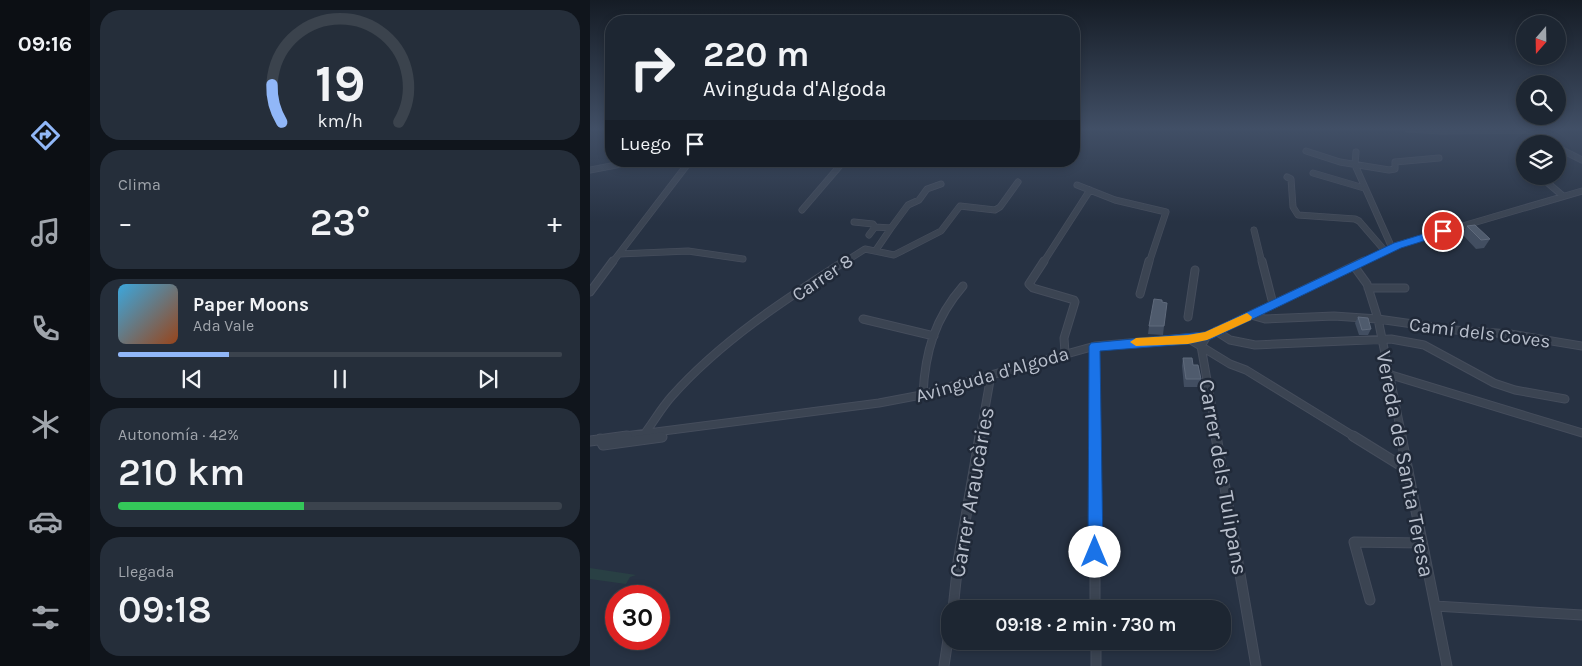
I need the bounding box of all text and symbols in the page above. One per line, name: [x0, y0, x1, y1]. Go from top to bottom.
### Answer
north arrow: [1516, 15, 1566, 65]
map controls: [1516, 15, 1566, 185]
text: 09:16: [18, 31, 72, 57]
text: 220 m: [703, 34, 810, 75]
icon: right: [620, 35, 685, 100]
text: 19: [315, 53, 365, 114]
button: search: [1516, 75, 1566, 125]
text: Avinguda d'Algoda: [703, 76, 887, 102]
text: km/h: [317, 111, 363, 132]
icon: directions: [28, 118, 63, 153]
icon: arrive: [681, 130, 709, 158]
text: Luego: [620, 133, 671, 155]
button: layers: [1516, 135, 1566, 185]
text: Clima: [118, 175, 161, 194]
text: 23°: [310, 200, 370, 245]
text: −: [118, 206, 133, 239]
text: +: [547, 206, 562, 239]
pin: [1422, 210, 1464, 252]
icon: music: [28, 215, 63, 250]
icon: arrive: [1429, 217, 1457, 245]
street label: Carrer 8: [788, 250, 857, 306]
text: Paper Moons: [193, 294, 309, 316]
icon: phone: [28, 311, 63, 346]
street label: Camí dels Coves: [1408, 313, 1552, 353]
text: Ada Vale: [193, 316, 254, 335]
street label: Avinguda d'Algoda: [913, 343, 1072, 407]
street label: Vereda de Santa Teresa: [1370, 349, 1440, 580]
icon: previous: [178, 365, 206, 393]
icon: pause: [326, 365, 354, 393]
icon: next: [474, 365, 502, 393]
street label: Carrer dels Tulipans: [1193, 377, 1253, 577]
street label: Carrer Araucàries: [944, 405, 1000, 580]
icon: climate: [28, 407, 63, 442]
text: Autonomía · 42%: [118, 425, 239, 444]
text: 210 km: [118, 450, 245, 495]
icon: car: [28, 504, 63, 539]
position arrow: [1068, 525, 1120, 577]
text: Llegada: [118, 562, 174, 581]
speed limit sign: 30: [605, 585, 670, 650]
text: 09:18: [118, 587, 212, 632]
icon: filters: [28, 600, 63, 635]
text: 09:18 · 2 min · 730 m: [996, 614, 1176, 636]

